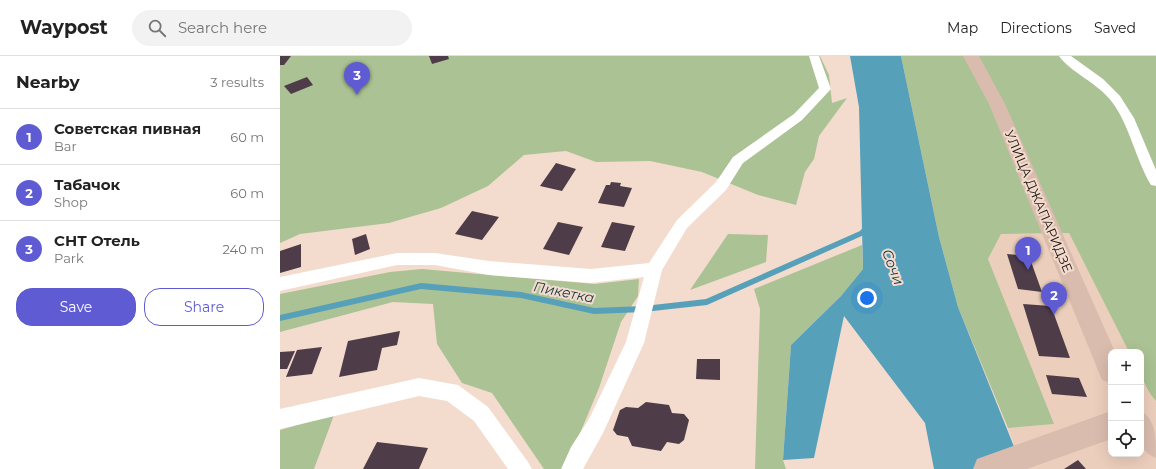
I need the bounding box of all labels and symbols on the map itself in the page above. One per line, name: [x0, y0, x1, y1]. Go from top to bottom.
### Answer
pin: 3: [344, 62, 370, 95]
street label: УЛИЦА ДЖАПАРИДЗЕ: [1002, 127, 1076, 275]
pin: 1: [1015, 237, 1041, 270]
water label: Сочи: [878, 247, 908, 287]
water label: Пикетка: [532, 277, 596, 307]
pin: 2: [1041, 282, 1067, 315]
your location: [857, 288, 877, 308]

